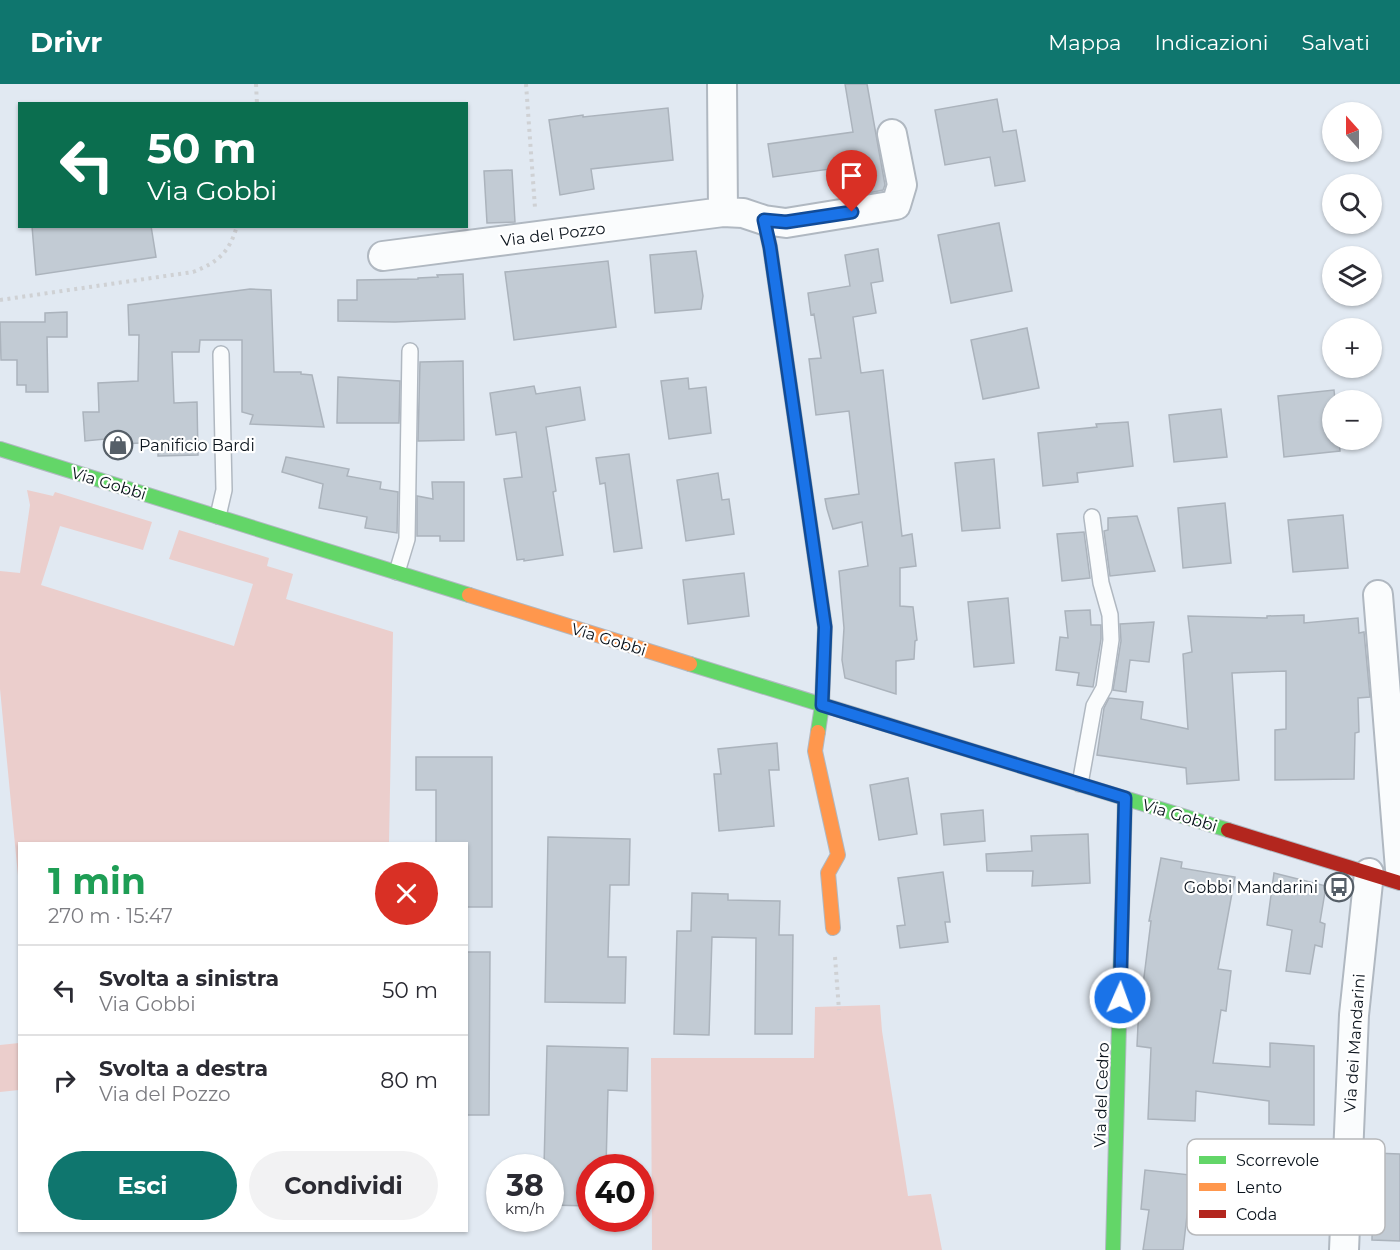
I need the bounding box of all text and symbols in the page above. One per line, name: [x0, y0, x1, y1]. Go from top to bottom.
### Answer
text: Drivr: [30, 25, 102, 59]
text: Mappa: [1048, 30, 1121, 55]
text: Indicazioni: [1154, 30, 1269, 55]
text: Salvati: [1302, 30, 1370, 55]
north arrow: [1322, 102, 1382, 162]
map controls: [1322, 102, 1382, 450]
text: 50 m: [147, 122, 256, 174]
icon: left: [48, 126, 126, 204]
pin: [826, 150, 877, 212]
icon: arrive: [835, 159, 868, 192]
text: Via Gobbi: [147, 174, 277, 207]
button: search: [1322, 174, 1382, 234]
street label: Via del Pozzo: [500, 219, 606, 250]
button: layers: [1322, 246, 1382, 306]
button: +: [1322, 318, 1382, 378]
button: −: [1322, 390, 1382, 450]
shop icon: Panificio Bardi: [102, 429, 134, 461]
place label: Panificio Bardi: [139, 436, 255, 455]
street label: Via Gobbi: [69, 463, 149, 504]
street label: Via Gobbi: [569, 619, 649, 660]
street label: Via Gobbi: [1140, 795, 1220, 836]
text: 1 min: [48, 859, 146, 903]
button: close: [375, 862, 438, 925]
bus stop icon: Gobbi Mandarini: [1323, 871, 1355, 903]
place label: Gobbi Mandarini: [1184, 878, 1318, 897]
text: 270 m · 15:47: [48, 904, 173, 928]
text: Svolta a sinistra: [99, 965, 279, 992]
position arrow: [1088, 966, 1152, 1030]
street label: Via dei Mandarini: [1340, 973, 1369, 1113]
icon: left: [48, 974, 81, 1007]
text: 50 m: [382, 977, 438, 1004]
text: Via Gobbi: [99, 992, 196, 1016]
street label: Via del Cedro: [1090, 1042, 1113, 1148]
text: Svolta a destra: [99, 1055, 268, 1082]
icon: right: [48, 1064, 81, 1097]
text: 80 m: [380, 1067, 438, 1094]
text: Via del Pozzo: [99, 1082, 231, 1106]
legend: [1187, 1139, 1385, 1235]
button: Esci: [48, 1151, 237, 1220]
button: Condividi: [249, 1151, 438, 1220]
text: Scorrevole: [1236, 1151, 1319, 1170]
speed limit sign: 40: [576, 1154, 654, 1232]
text: 38: [506, 1167, 544, 1204]
text: Lento: [1236, 1178, 1282, 1197]
text: km/h: [505, 1199, 545, 1218]
text: Coda: [1236, 1205, 1277, 1224]

